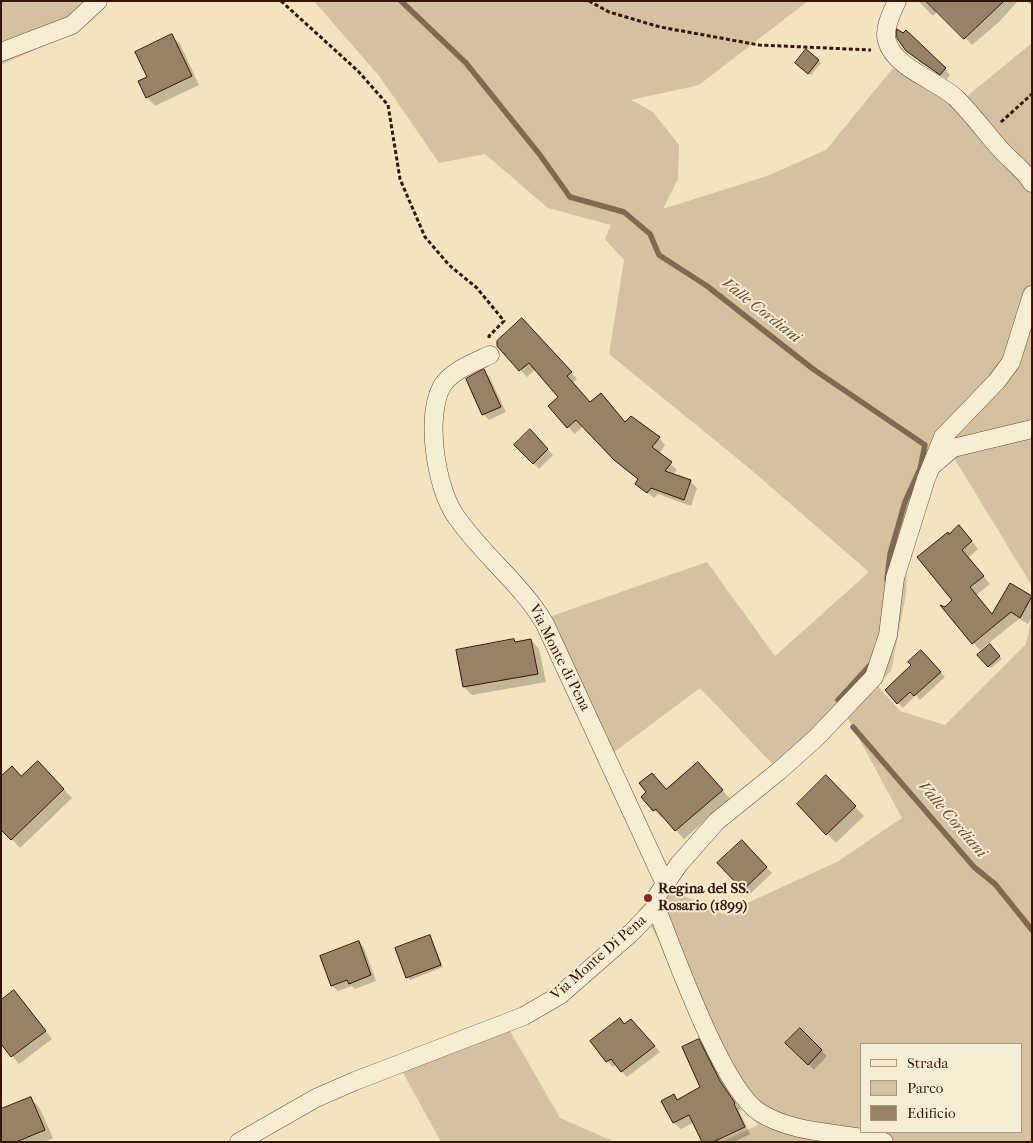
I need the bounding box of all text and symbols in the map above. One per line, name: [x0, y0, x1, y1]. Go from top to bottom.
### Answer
water label: Valle Cordiani: [718, 274, 804, 348]
street label: Via Monte di Pena: [524, 602, 594, 714]
water label: Valle Cordiani: [914, 778, 990, 862]
place label: Regina del SS. Rosario (1899): [658, 880, 749, 915]
marker: Regina del SS. Rosario (1899): [642, 892, 654, 904]
street label: Via Monte Di Pena: [548, 912, 650, 1004]
legend: [860, 1043, 1023, 1133]
text: Strada: [907, 1054, 949, 1072]
text: Parco: [907, 1079, 943, 1097]
text: Edificio: [907, 1104, 956, 1122]

